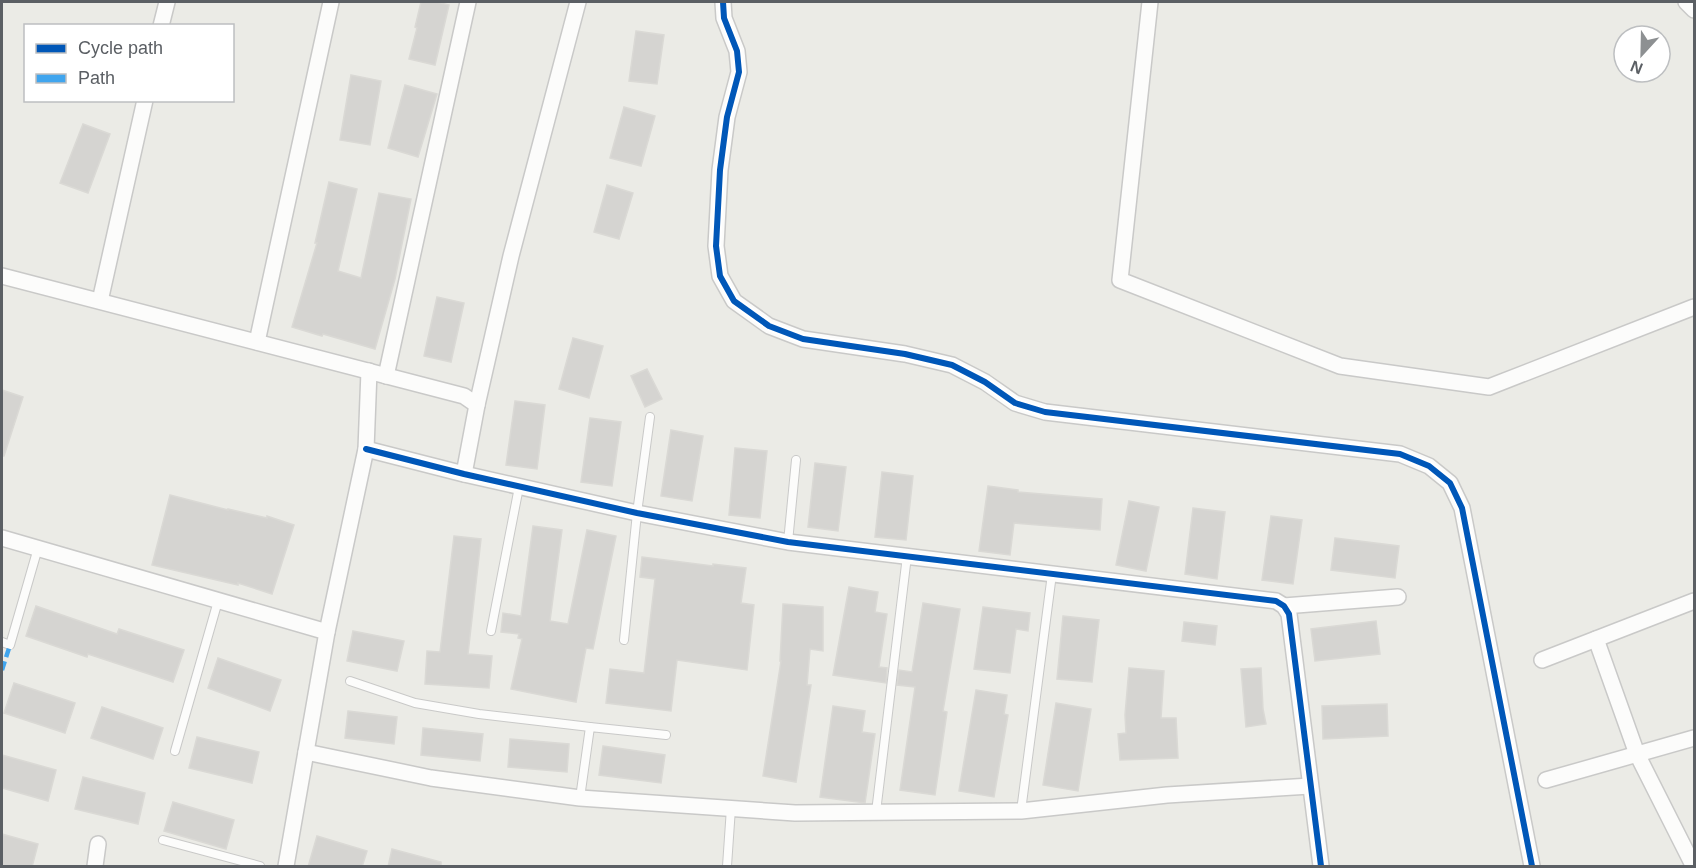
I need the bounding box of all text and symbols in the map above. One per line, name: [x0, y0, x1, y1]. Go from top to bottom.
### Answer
legend: [24, 24, 234, 102]
north arrow: [1612, 24, 1672, 84]
text: Cycle path: [78, 38, 163, 58]
text: N: [1628, 57, 1645, 77]
text: Path: [78, 68, 115, 88]

